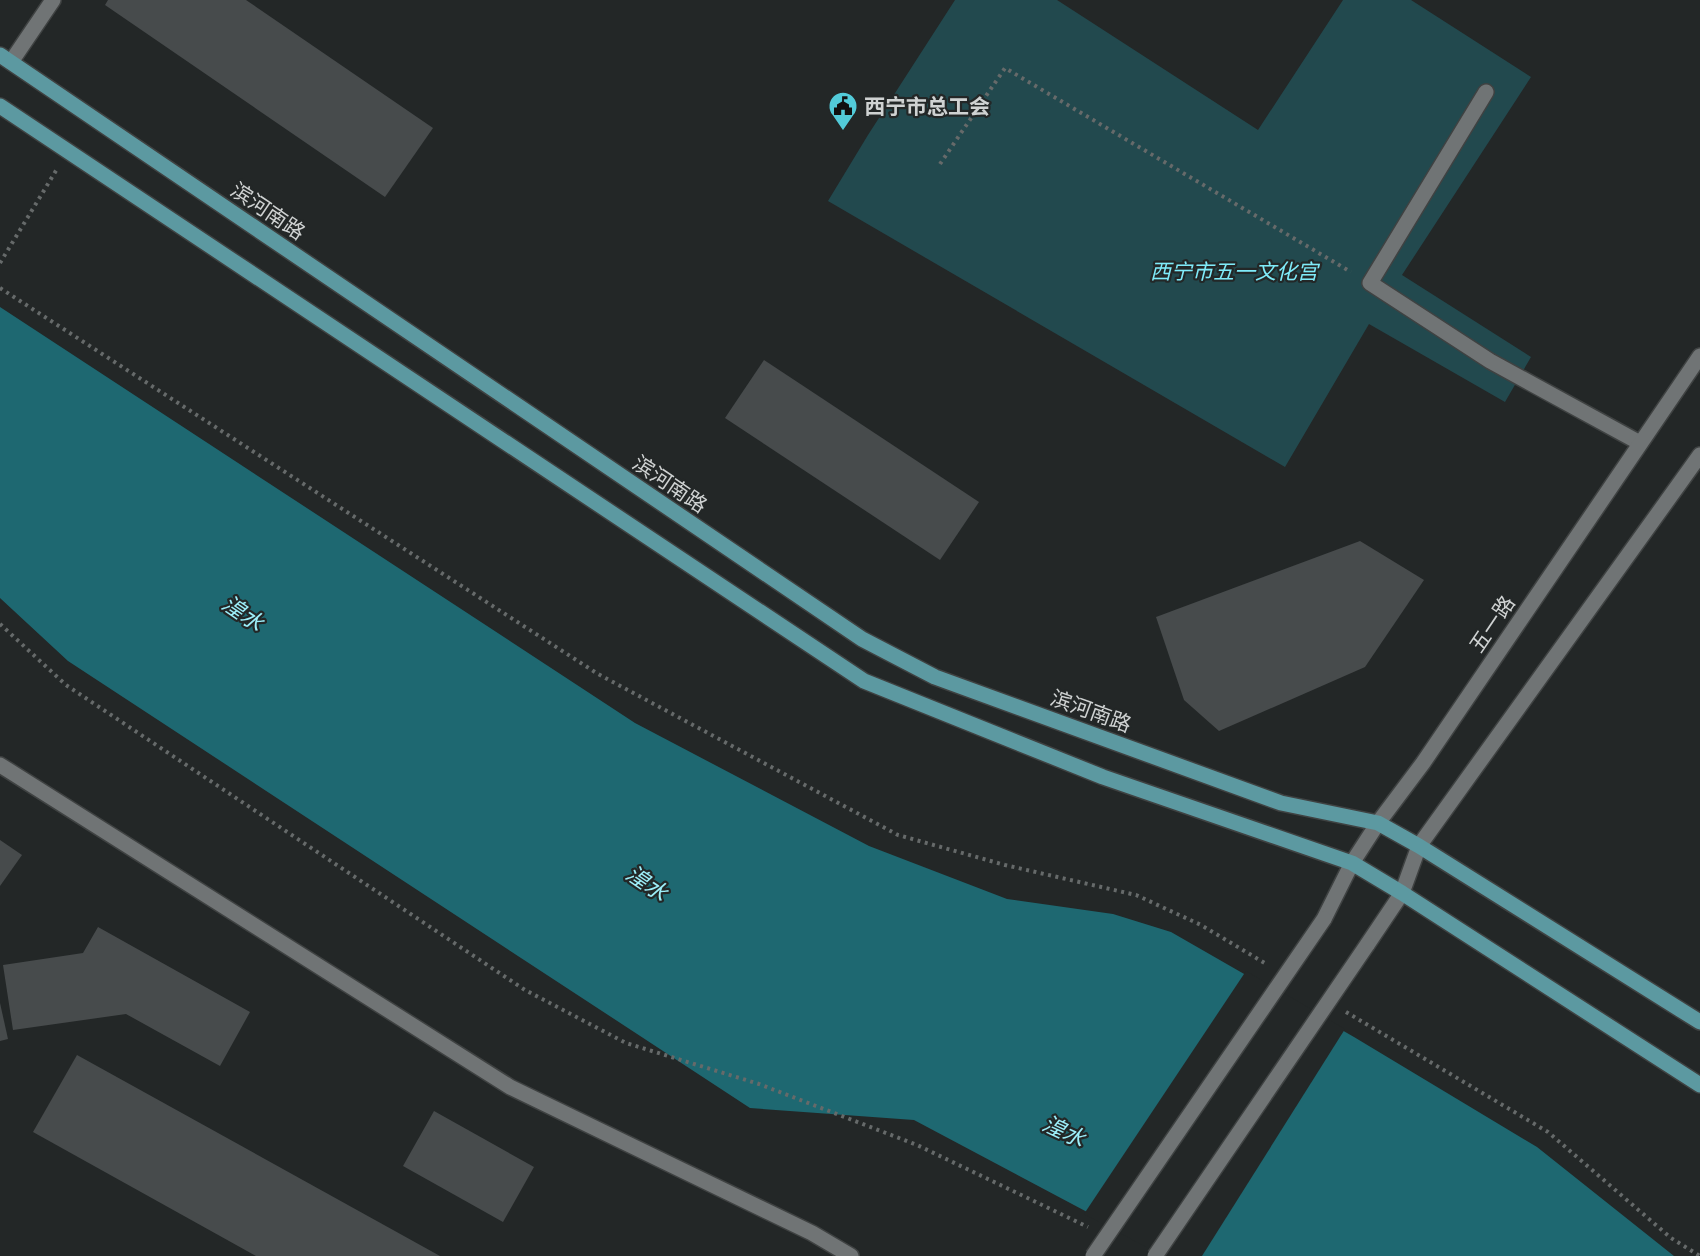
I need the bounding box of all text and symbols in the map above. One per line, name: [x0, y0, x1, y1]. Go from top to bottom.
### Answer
public building icon: 西宁市总工会: [827, 90, 859, 132]
place label: 西宁市总工会: [864, 92, 990, 121]
street label: 滨河南路: [225, 175, 311, 247]
park label: 西宁市五一文化宫: [1150, 257, 1321, 286]
street label: 滨河南路: [627, 448, 713, 520]
water label: 湟水: [216, 588, 270, 638]
street label: 五一路: [1462, 590, 1522, 658]
street label: 滨河南路: [1047, 683, 1135, 739]
water label: 湟水: [620, 858, 674, 908]
water label: 湟水: [1038, 1108, 1091, 1154]

